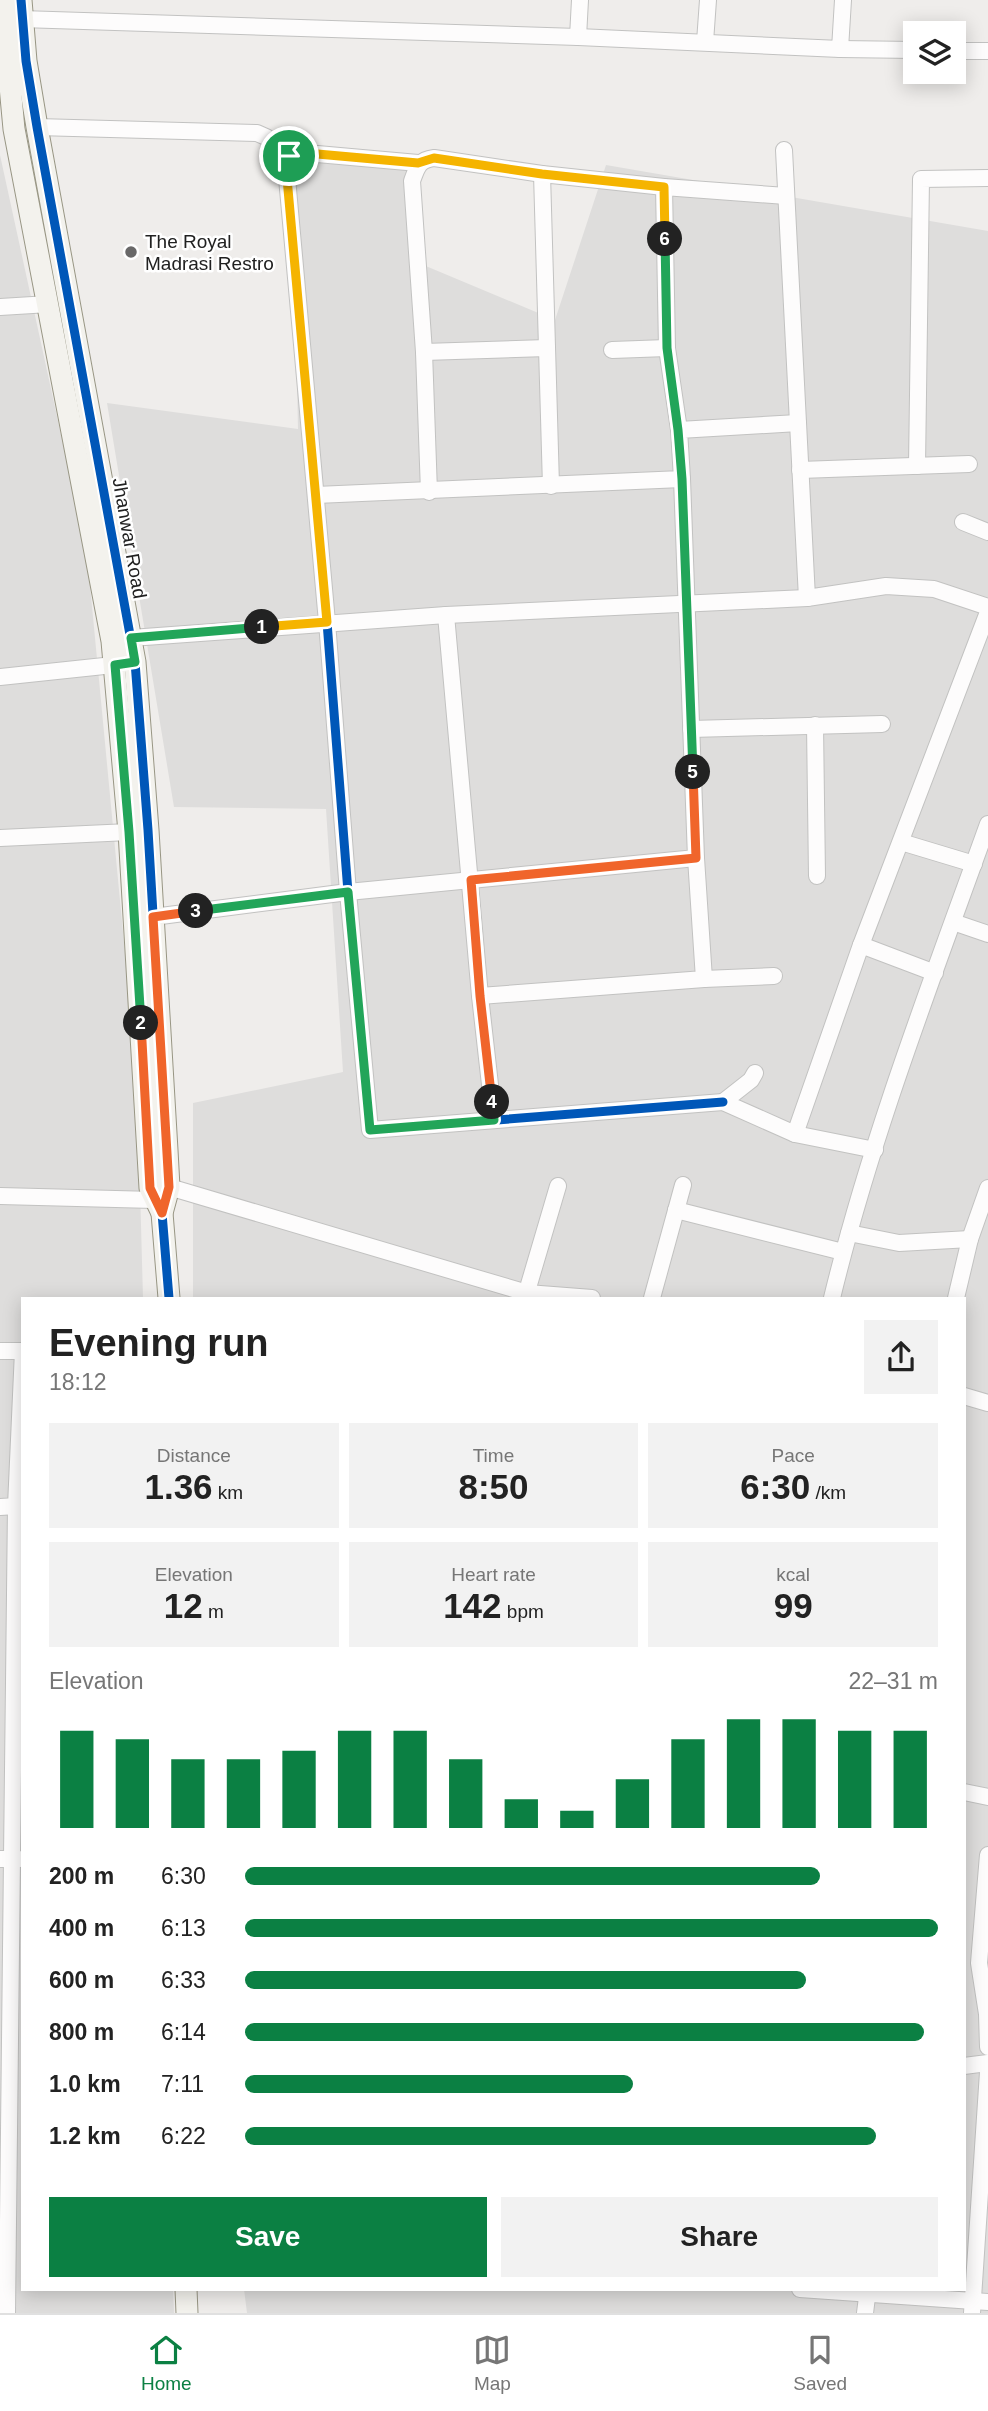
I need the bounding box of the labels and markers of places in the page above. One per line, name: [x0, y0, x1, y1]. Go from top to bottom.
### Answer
pin: [259, 126, 319, 186]
pin: 6: [648, 222, 682, 256]
place label: The Royal Madrasi Restro: [145, 231, 274, 274]
marker: The Royal Madrasi Restro: [123, 244, 139, 260]
pin: 1: [244, 610, 280, 644]
pin: 5: [676, 754, 710, 790]
pin: 3: [178, 894, 214, 928]
pin: 2: [124, 1006, 158, 1040]
pin: 4: [475, 1084, 510, 1120]

